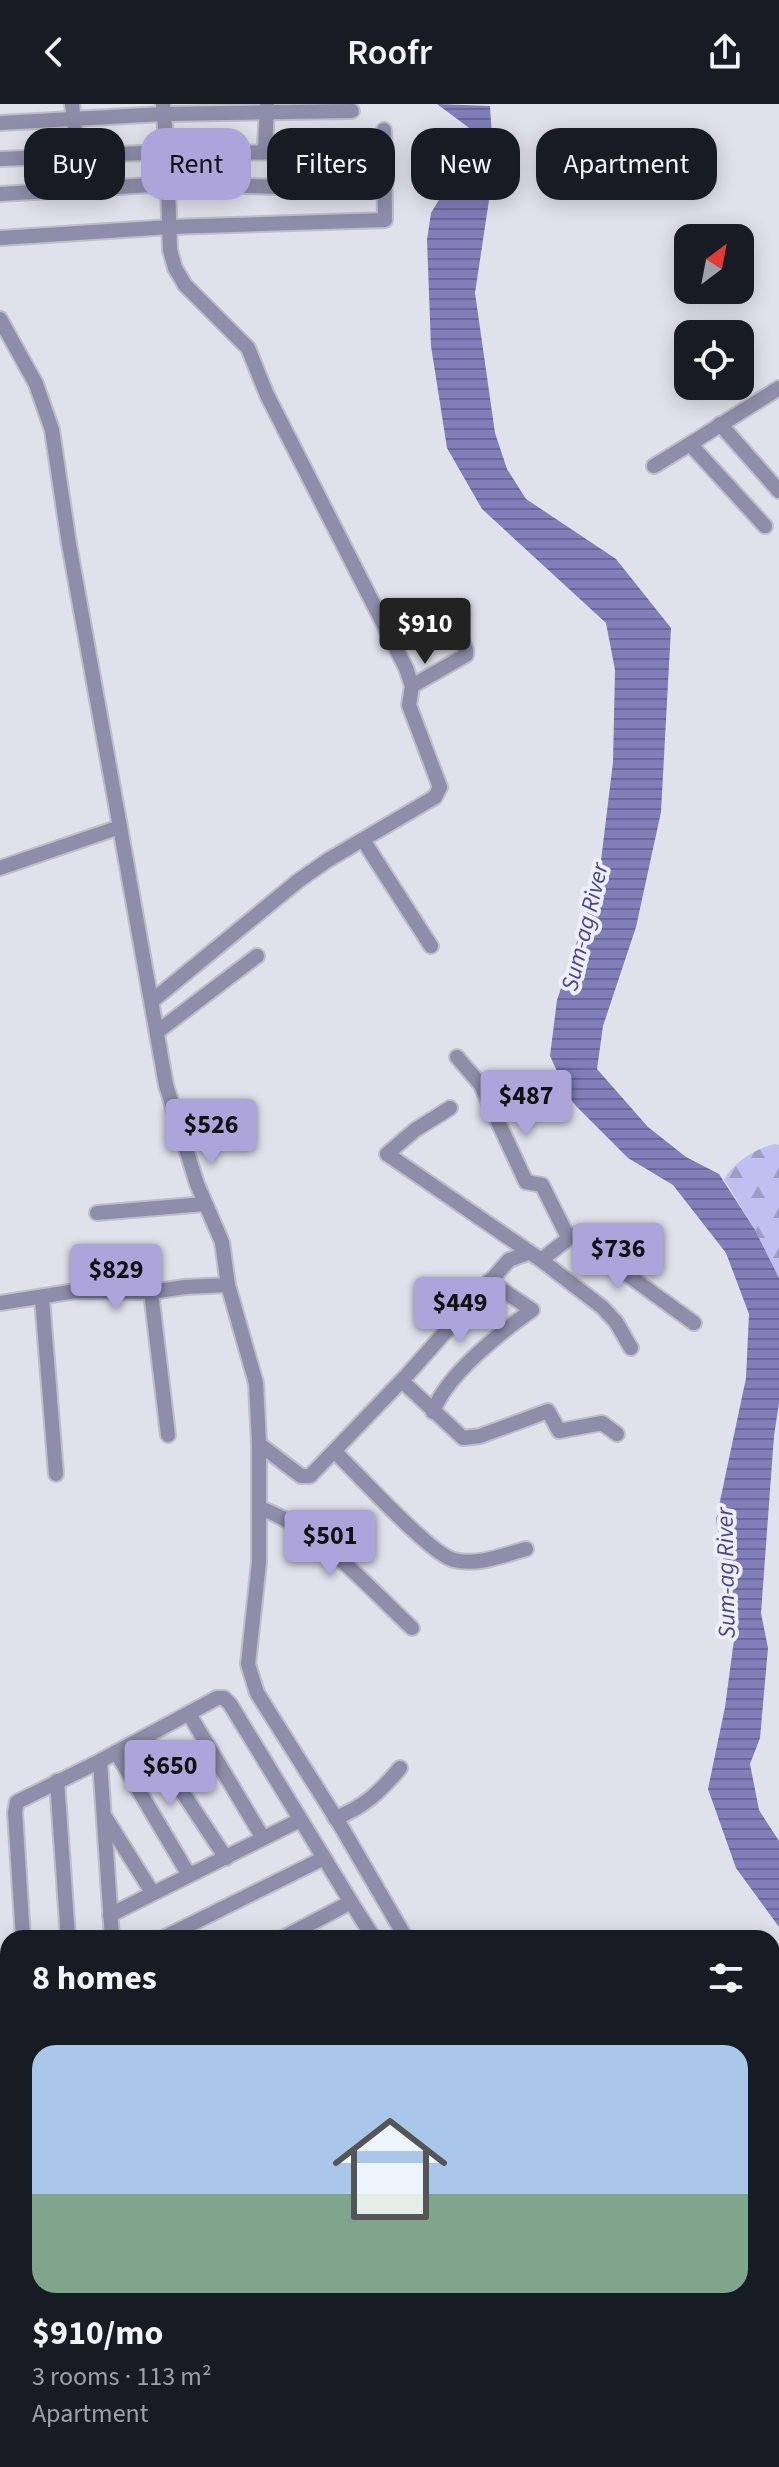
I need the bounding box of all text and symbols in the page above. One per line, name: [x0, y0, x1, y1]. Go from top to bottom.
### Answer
text: Roofr: [347, 27, 432, 78]
icon: back: [32, 30, 76, 74]
icon: share: [703, 30, 747, 74]
chip: Buy: [24, 128, 125, 200]
chip: Rent: [141, 128, 251, 200]
chip: Filters: [267, 128, 395, 200]
chip: New: [411, 128, 520, 200]
chip: Apartment: [536, 128, 717, 200]
north arrow: [674, 224, 754, 304]
map controls: [674, 224, 754, 400]
button: locate: [674, 320, 754, 400]
pin: $910: [378, 598, 472, 666]
text: $910: [398, 605, 452, 642]
water label: Sum-ag River: [552, 858, 618, 995]
pin: $487: [479, 1070, 573, 1138]
text: $487: [499, 1077, 553, 1114]
pin: $526: [164, 1099, 258, 1167]
text: $526: [184, 1106, 238, 1143]
pin: $736: [571, 1223, 665, 1291]
text: $736: [591, 1230, 645, 1267]
pin: $829: [69, 1244, 163, 1312]
text: $829: [89, 1251, 143, 1288]
pin: $449: [413, 1277, 507, 1345]
text: $449: [433, 1284, 487, 1321]
water label: Sum-ag River: [707, 1506, 745, 1639]
pin: $501: [283, 1510, 377, 1578]
text: $501: [303, 1517, 357, 1554]
pin: $650: [123, 1740, 217, 1808]
text: $650: [143, 1747, 197, 1784]
text: 8 homes: [32, 1954, 157, 2003]
icon: filters: [704, 1956, 748, 2000]
icon: home: [318, 2097, 462, 2241]
text: $910/mo: [32, 2309, 163, 2358]
text: 3 rooms · 113 m²: [32, 2358, 211, 2395]
text: Apartment: [32, 2395, 149, 2432]

